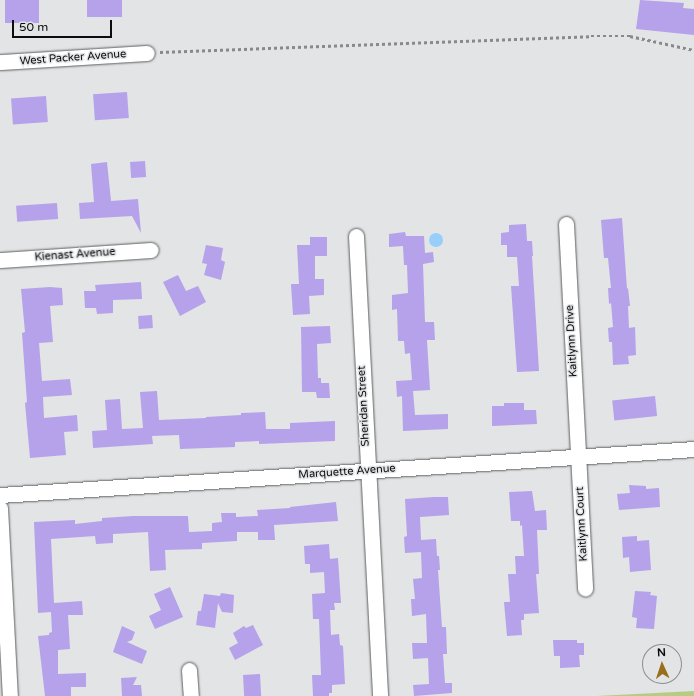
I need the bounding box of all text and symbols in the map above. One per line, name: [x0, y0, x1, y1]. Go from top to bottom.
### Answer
scale bar: [14, 12, 114, 38]
text: 50 m: [19, 20, 48, 34]
street label: West Packer Avenue: [19, 48, 127, 68]
street label: Kienast Avenue: [34, 246, 116, 264]
street label: Kaitlynn Drive: [564, 304, 580, 378]
street label: Sheridan Street: [355, 365, 373, 447]
street label: Marquette Avenue: [298, 462, 396, 482]
street label: Kaitlynn Court: [573, 486, 591, 562]
north arrow: [642, 644, 682, 684]
text: N: [657, 646, 666, 659]

